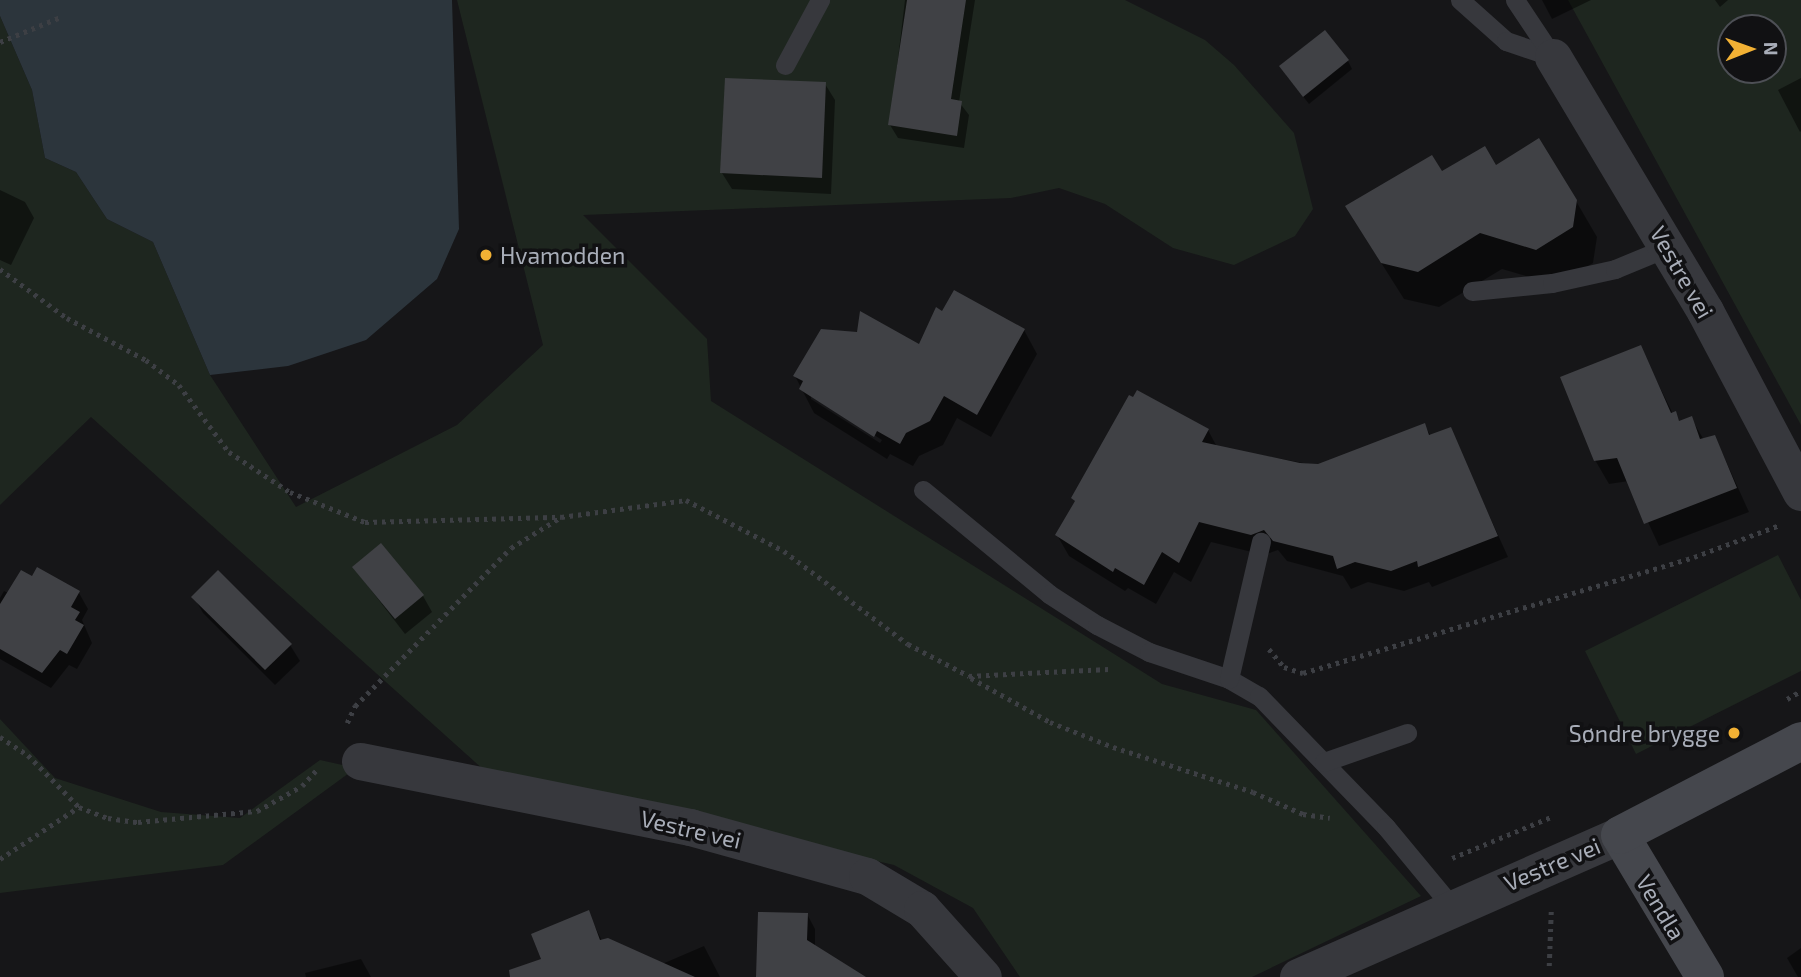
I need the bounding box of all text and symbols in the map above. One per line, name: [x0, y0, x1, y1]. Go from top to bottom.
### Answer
north arrow: [1717, 14, 1787, 84]
text: N: [1760, 42, 1783, 56]
street label: Vestre vei: [1644, 221, 1720, 323]
place label: Hvamodden: [500, 241, 625, 269]
marker: Hvamodden: [478, 247, 494, 263]
place label: Søndre brygge: [1569, 719, 1720, 747]
marker: Søndre brygge: [1726, 725, 1742, 741]
street label: Vestre vei: [638, 804, 744, 854]
street label: Vestre vei: [1499, 831, 1605, 897]
street label: Vendla: [1631, 869, 1691, 945]

